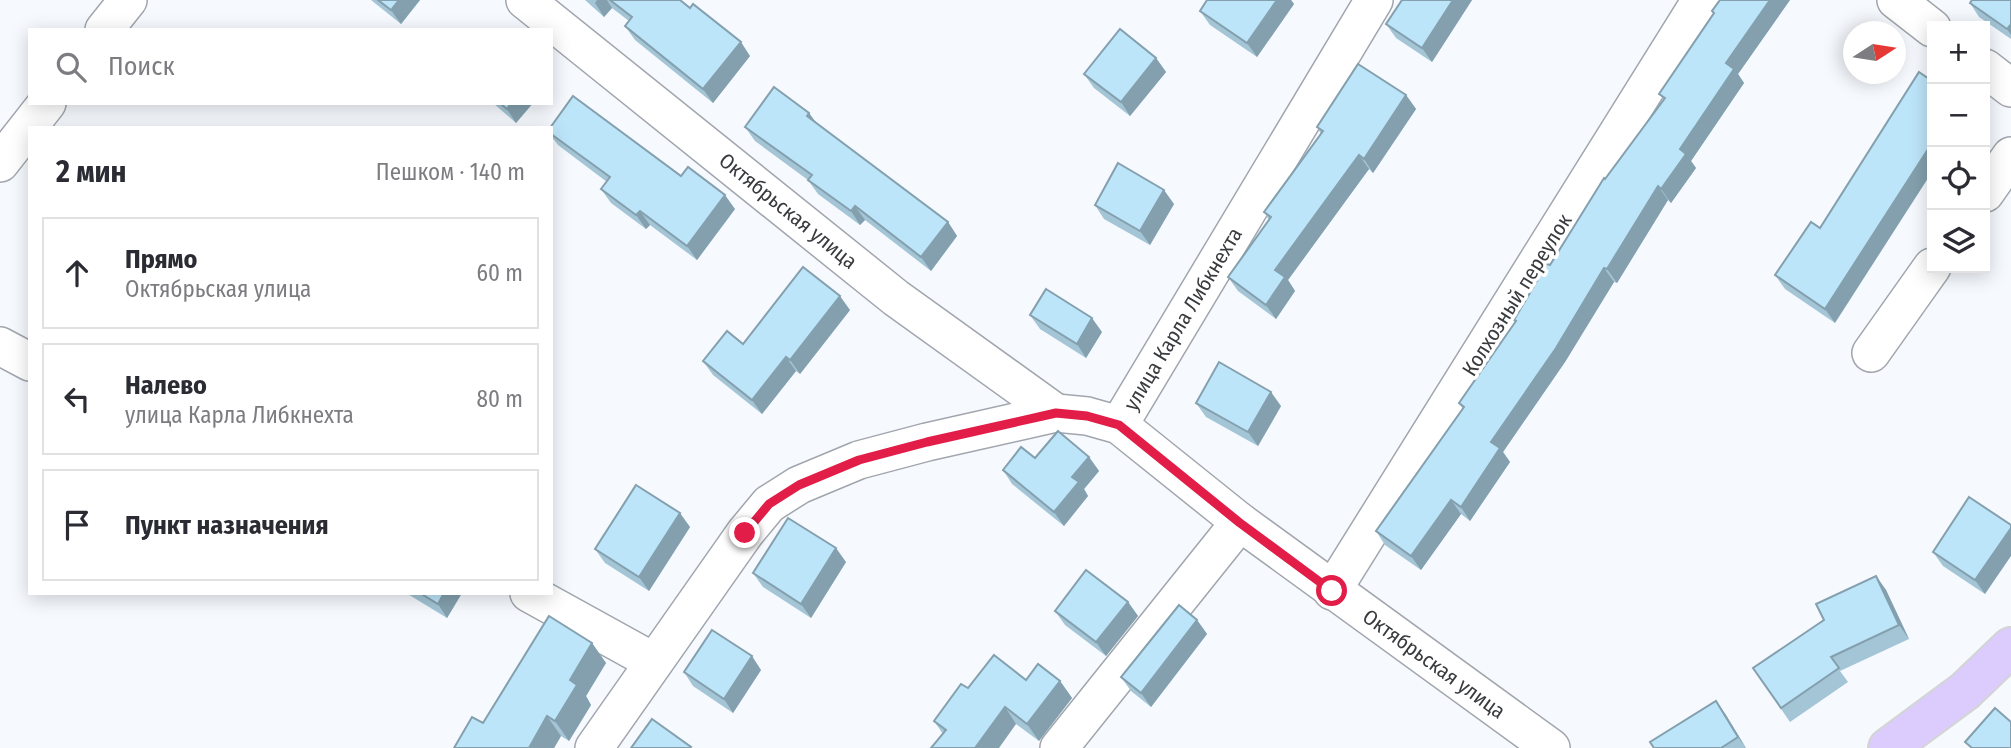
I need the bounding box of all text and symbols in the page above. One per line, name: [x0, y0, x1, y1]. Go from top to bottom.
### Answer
north arrow: [1843, 21, 1906, 84]
map controls: [1927, 21, 1990, 273]
button: +: [1927, 21, 1990, 84]
search box: [28, 28, 553, 105]
icon: search: [52, 48, 90, 86]
text: Поиск: [108, 51, 175, 82]
button: −: [1927, 84, 1990, 147]
street label: Октябрьская улица: [714, 147, 862, 275]
button: locate: [1927, 147, 1990, 210]
text: 2 мин: [56, 154, 127, 190]
text: Пешком · 140 m: [376, 158, 525, 186]
street label: Колхозный переулок: [1457, 209, 1578, 381]
button: layers: [1927, 210, 1990, 273]
street label: улица Карла Либкнехта: [1118, 223, 1248, 415]
text: Прямо: [125, 244, 197, 275]
icon: ahead: [58, 254, 96, 292]
text: 60 m: [477, 259, 523, 287]
text: Октябрьская улица: [125, 275, 311, 303]
text: Налево: [125, 370, 207, 401]
icon: left: [58, 380, 96, 418]
text: 80 m: [476, 385, 523, 413]
text: улица Карла Либкнехта: [125, 401, 354, 429]
icon: arrive: [58, 506, 96, 544]
text: Пункт назначения: [125, 510, 329, 541]
route end: [729, 517, 760, 548]
route start: [1316, 575, 1347, 606]
street label: Октябрьская улица: [1358, 603, 1510, 725]

